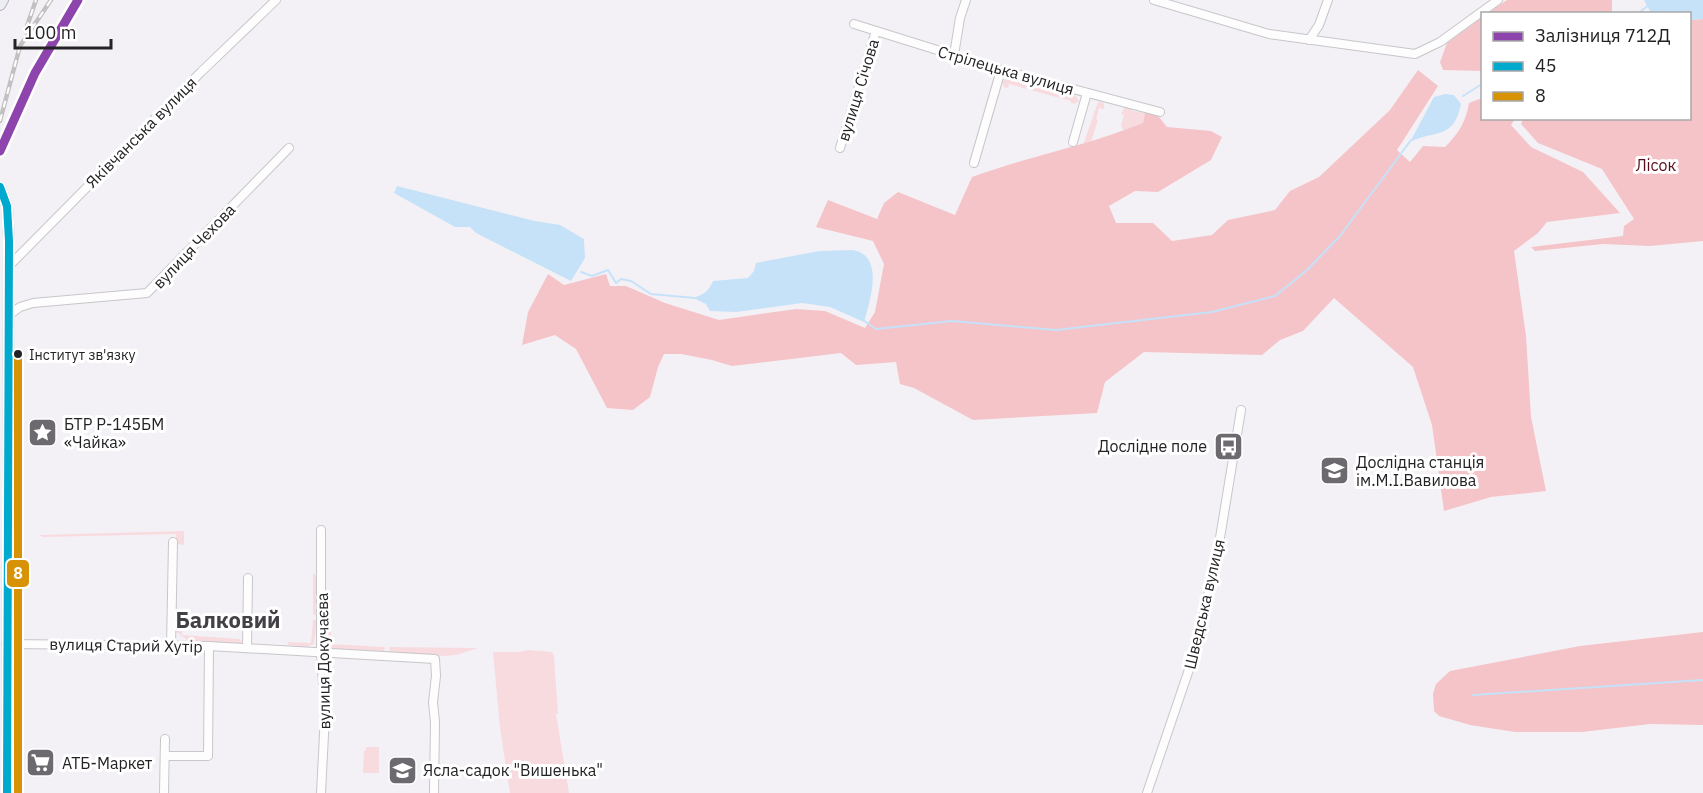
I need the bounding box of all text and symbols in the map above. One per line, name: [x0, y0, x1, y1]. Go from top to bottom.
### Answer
scale bar: [15, 12, 111, 50]
legend: [1481, 12, 1691, 120]
text: 100 m: [24, 21, 76, 44]
text: Залізниця 712Д: [1535, 24, 1670, 47]
street label: вулиця Січова: [833, 36, 883, 144]
street label: Стрілецька вулиця: [936, 41, 1076, 99]
text: 45: [1535, 54, 1557, 77]
street label: Яківчанська вулиця: [81, 72, 201, 192]
text: 8: [1535, 84, 1546, 107]
park label: Лісок: [1636, 155, 1677, 175]
street label: вулиця Чехова: [149, 199, 240, 293]
place label: Інститут зв'язку: [29, 346, 136, 364]
marker: Інститут зв'язку: [12, 348, 24, 360]
place label: БТР Р-145БМ «Чайка»: [64, 414, 164, 452]
place icon: БТР Р-145БМ «Чайка»: [27, 417, 59, 449]
bus stop icon: Дослідне поле: [1212, 430, 1244, 462]
place label: Дослідне поле: [1098, 436, 1207, 456]
place label: Дослідна станція ім.М.І.Вавилова: [1356, 452, 1484, 490]
school or university icon: Дослідна станція ім.М.І.Вавилова: [1319, 455, 1351, 487]
street label: Шведська вулиця: [1179, 537, 1229, 671]
line badge: 8: [6, 559, 30, 588]
text: 8: [13, 563, 23, 583]
street label: вулиця Докучаєва: [312, 592, 334, 730]
district label: Балковий: [175, 605, 281, 634]
street label: вулиця Старий Хутір: [49, 634, 203, 656]
supermarket icon: АТБ-Маркет: [25, 747, 57, 779]
place label: АТБ-Маркет: [62, 753, 153, 773]
school or university icon: Ясла-садок "Вишенька": [386, 754, 418, 786]
place label: Ясла-садок "Вишенька": [423, 760, 603, 780]

